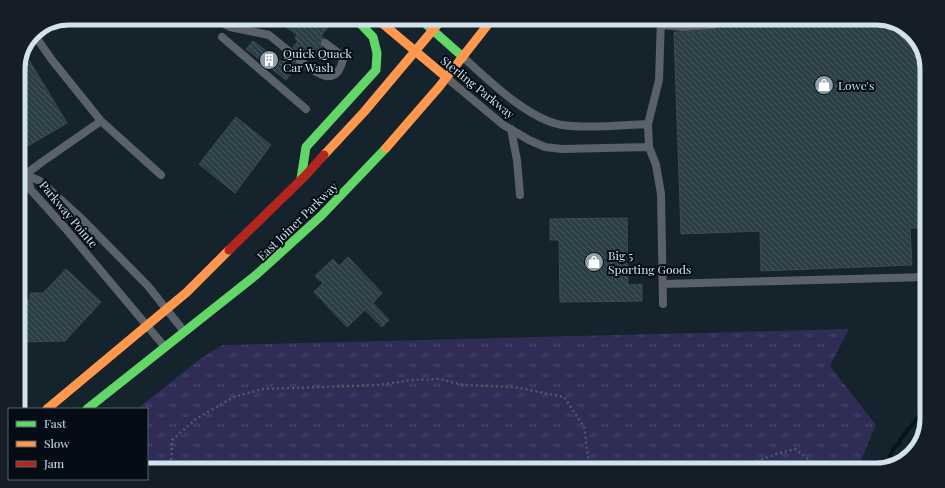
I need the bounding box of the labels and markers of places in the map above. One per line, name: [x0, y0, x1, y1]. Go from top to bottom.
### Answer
place label: Quick Quack Car Wash: [283, 45, 352, 75]
building icon: Quick Quack Car Wash: [258, 49, 280, 71]
shop icon: Lowe's: [813, 74, 835, 96]
place label: Lowe's: [838, 77, 874, 93]
place label: Big 5 Sporting Goods: [608, 247, 691, 277]
shop icon: Big 5 Sporting Goods: [583, 251, 605, 273]

